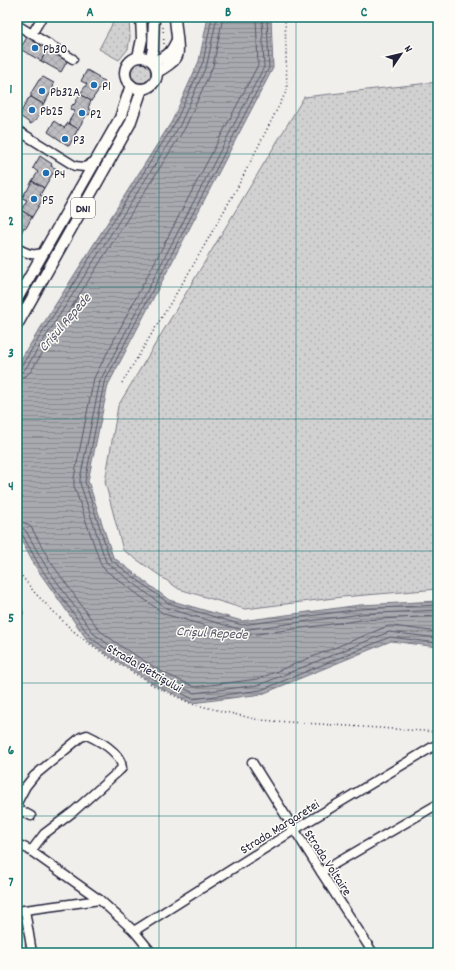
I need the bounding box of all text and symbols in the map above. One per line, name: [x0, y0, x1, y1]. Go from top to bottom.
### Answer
text: A: [86, 4, 94, 23]
text: B: [225, 4, 231, 23]
text: C: [361, 4, 368, 23]
north arrow: [381, 34, 421, 74]
place label: Pb30: [43, 41, 67, 60]
marker: Pb30: [30, 43, 40, 53]
text: N: [399, 43, 416, 57]
place label: P1: [102, 78, 111, 97]
marker: P1: [89, 80, 99, 90]
text: 1: [10, 81, 13, 100]
place label: Pb32A: [50, 84, 80, 103]
marker: Pb32A: [37, 86, 47, 96]
place label: Pb25: [40, 103, 63, 122]
marker: Pb25: [27, 105, 37, 115]
place label: P2: [90, 106, 102, 125]
marker: P2: [77, 108, 87, 118]
place label: P3: [73, 132, 85, 151]
marker: P3: [60, 134, 70, 144]
place label: P4: [54, 166, 65, 185]
marker: P4: [41, 168, 51, 178]
place label: P5: [42, 192, 54, 211]
marker: P5: [29, 194, 39, 204]
road number: DN1: [71, 198, 95, 218]
text: 2: [8, 213, 14, 232]
water label: Crișul Repede: [35, 289, 97, 357]
text: 3: [8, 345, 14, 364]
text: 4: [8, 478, 14, 497]
text: 5: [8, 610, 14, 629]
water label: Crișul Repede: [176, 622, 249, 646]
street label: Strada Pietrișului: [102, 640, 186, 699]
text: 6: [8, 742, 15, 761]
street label: Strada Margaretei: [237, 796, 324, 860]
street label: Strada Voltaire: [298, 826, 356, 900]
text: 7: [9, 874, 14, 893]

